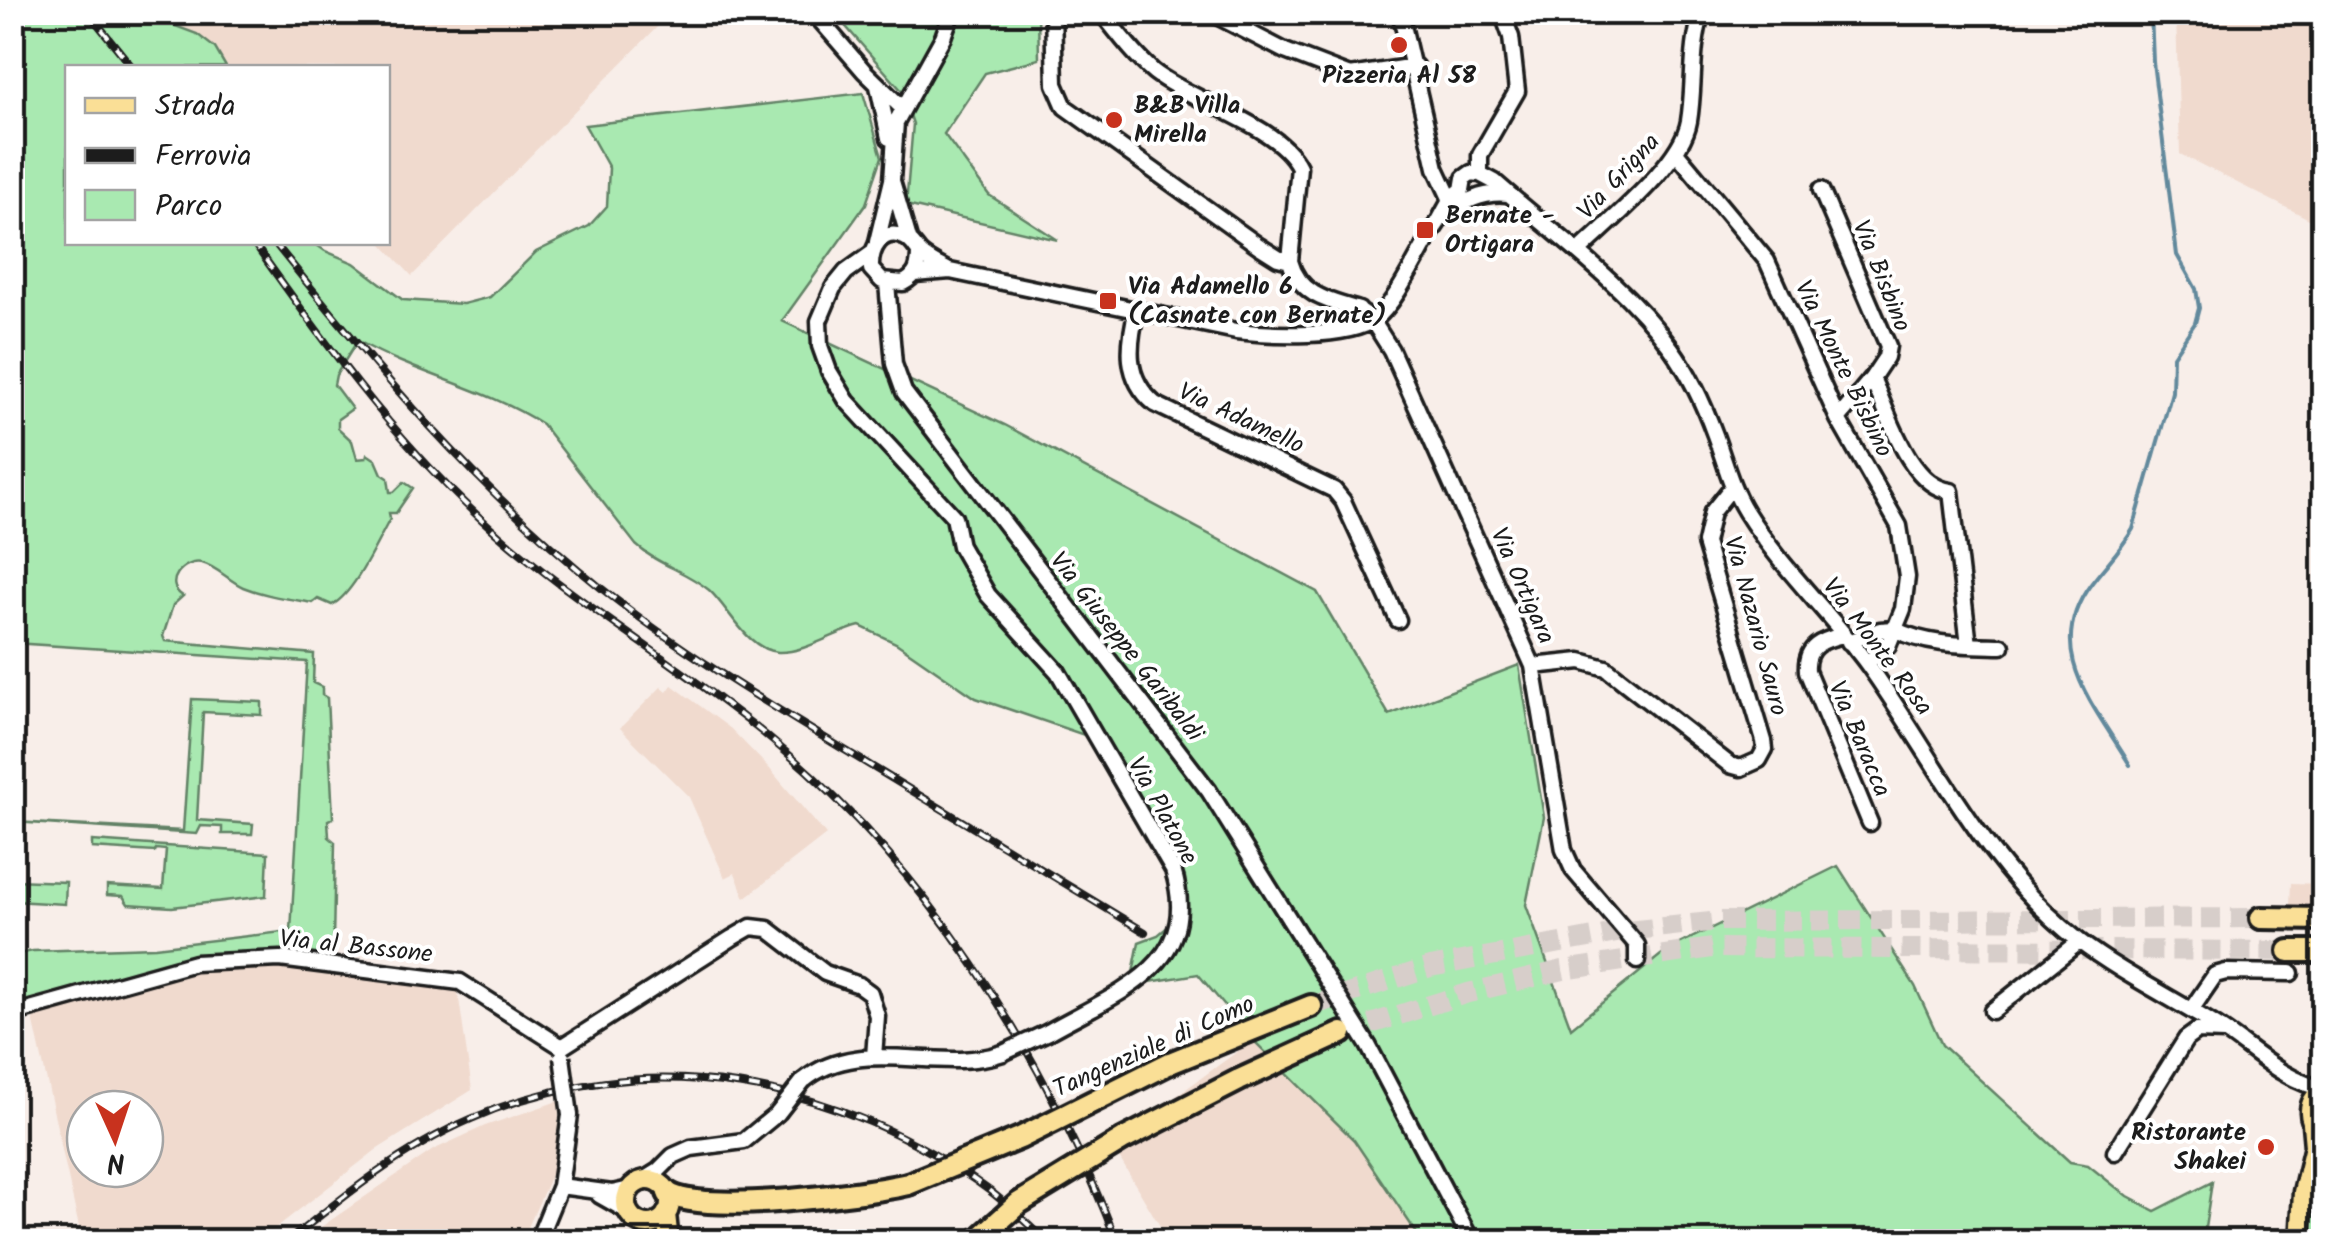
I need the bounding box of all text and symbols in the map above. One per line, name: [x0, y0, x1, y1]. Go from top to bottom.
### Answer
marker: Pizzeria Al 58: [1388, 34, 1410, 56]
place label: Pizzeria Al 58: [1322, 56, 1476, 96]
legend: [65, 65, 390, 245]
text: Strada: [155, 83, 236, 131]
place label: B&B Villa Mirella: [1134, 86, 1240, 155]
marker: B&B Villa Mirella: [1103, 109, 1125, 131]
street label: Via Grigna: [1568, 124, 1670, 230]
text: Ferrovia: [155, 133, 252, 181]
text: Parco: [155, 183, 222, 231]
place label: Bernate - Ortigara: [1445, 196, 1555, 265]
street label: Via Bisbino: [1840, 214, 1922, 338]
marker: Bernate - Ortigara: [1414, 219, 1436, 241]
place label: Via Adamello 6 (Casnate con Bernate): [1128, 267, 1387, 336]
street label: Via Monte Bisbino: [1783, 274, 1903, 464]
marker: Via Adamello 6 (Casnate con Bernate): [1097, 290, 1119, 312]
street label: Via Adamello: [1171, 372, 1311, 466]
street label: Via Ortigara: [1479, 521, 1565, 651]
street label: Via Nazario Sauro: [1712, 532, 1798, 720]
street label: Via Giuseppe Garibaldi: [1039, 543, 1214, 752]
street label: Via Monte Rosa: [1811, 569, 1943, 725]
street label: Via Baracca: [1817, 675, 1901, 803]
street label: Via Platone: [1116, 750, 1208, 872]
street label: Via al Bassone: [277, 919, 435, 975]
street label: Tangenziale di Como: [1047, 985, 1261, 1109]
north arrow: [65, 1089, 165, 1189]
place label: Ristorante Shakei: [2131, 1113, 2246, 1182]
marker: Ristorante Shakei: [2255, 1136, 2277, 1158]
text: N: [106, 1139, 126, 1184]

